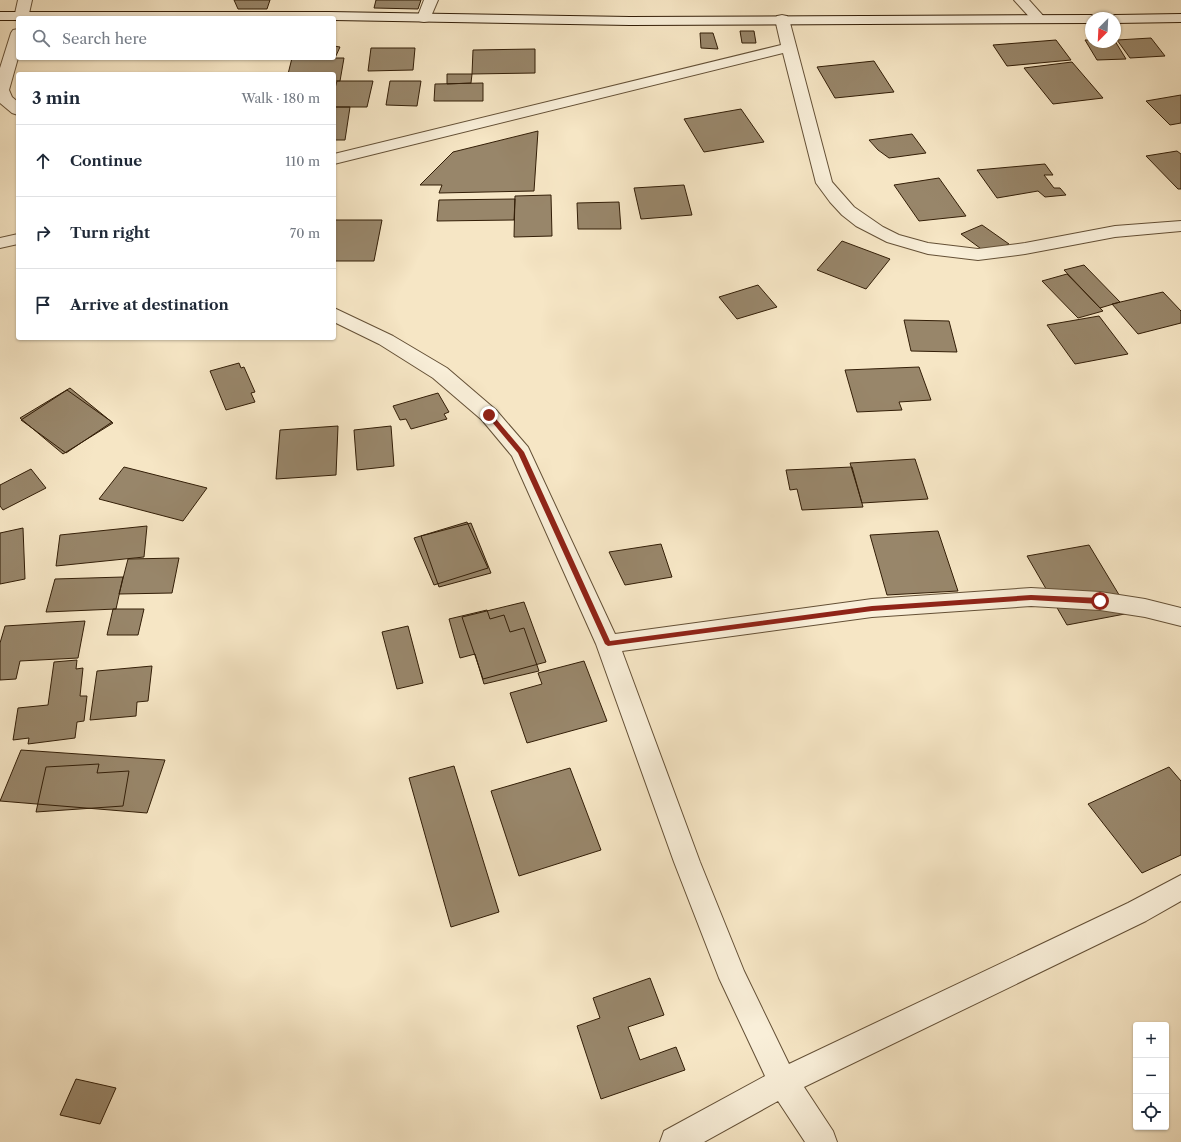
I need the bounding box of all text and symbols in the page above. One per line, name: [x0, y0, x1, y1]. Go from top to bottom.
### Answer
north arrow: [1085, 12, 1121, 48]
search box: [16, 16, 336, 60]
icon: search: [30, 27, 52, 49]
text: Search here: [62, 29, 147, 48]
text: 3 min: [32, 88, 81, 108]
text: Walk · 180 m: [241, 90, 320, 106]
icon: ahead: [32, 150, 54, 172]
text: Continue: [70, 151, 142, 170]
text: 110 m: [285, 153, 320, 169]
icon: right: [32, 222, 54, 244]
text: Turn right: [70, 223, 150, 242]
text: 70 m: [290, 225, 320, 241]
icon: arrive: [32, 294, 54, 316]
text: Arrive at destination: [70, 295, 229, 314]
route end: [480, 406, 498, 424]
route start: [1091, 592, 1109, 610]
map controls: [1133, 1022, 1169, 1130]
button: +: [1133, 1022, 1169, 1058]
button: −: [1133, 1058, 1169, 1094]
button: locate: [1133, 1094, 1169, 1130]

